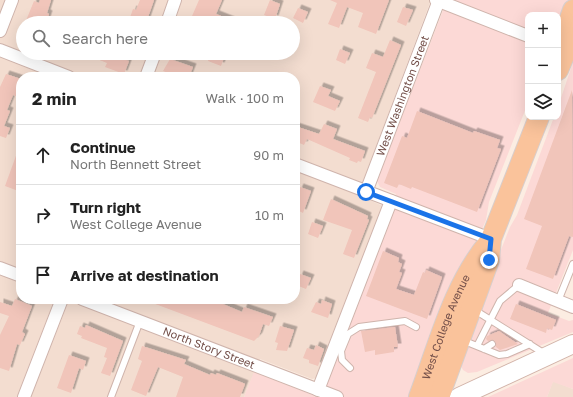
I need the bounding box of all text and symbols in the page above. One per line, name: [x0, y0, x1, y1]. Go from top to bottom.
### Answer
map controls: [525, 12, 561, 120]
button: +: [525, 12, 561, 48]
search box: [16, 16, 300, 60]
icon: search: [30, 27, 52, 49]
text: Search here: [62, 29, 148, 47]
street label: West Washington Street: [373, 33, 431, 158]
button: −: [525, 48, 561, 84]
button: layers: [525, 84, 561, 120]
text: 2 min: [32, 88, 76, 109]
text: Walk · 100 m: [206, 90, 284, 106]
text: Continue: [70, 138, 136, 156]
icon: ahead: [32, 144, 54, 166]
text: 90 m: [253, 147, 284, 163]
text: North Bennett Street: [70, 156, 201, 172]
route start: [357, 183, 375, 201]
text: Turn right: [70, 198, 141, 216]
icon: right: [32, 204, 54, 226]
text: 10 m: [255, 207, 284, 223]
text: West College Avenue: [70, 216, 202, 232]
route end: [480, 251, 498, 269]
icon: arrive: [32, 264, 54, 286]
text: Arrive at destination: [70, 266, 219, 284]
street label: West College Avenue: [419, 272, 472, 381]
street label: North Story Street: [161, 324, 257, 371]

